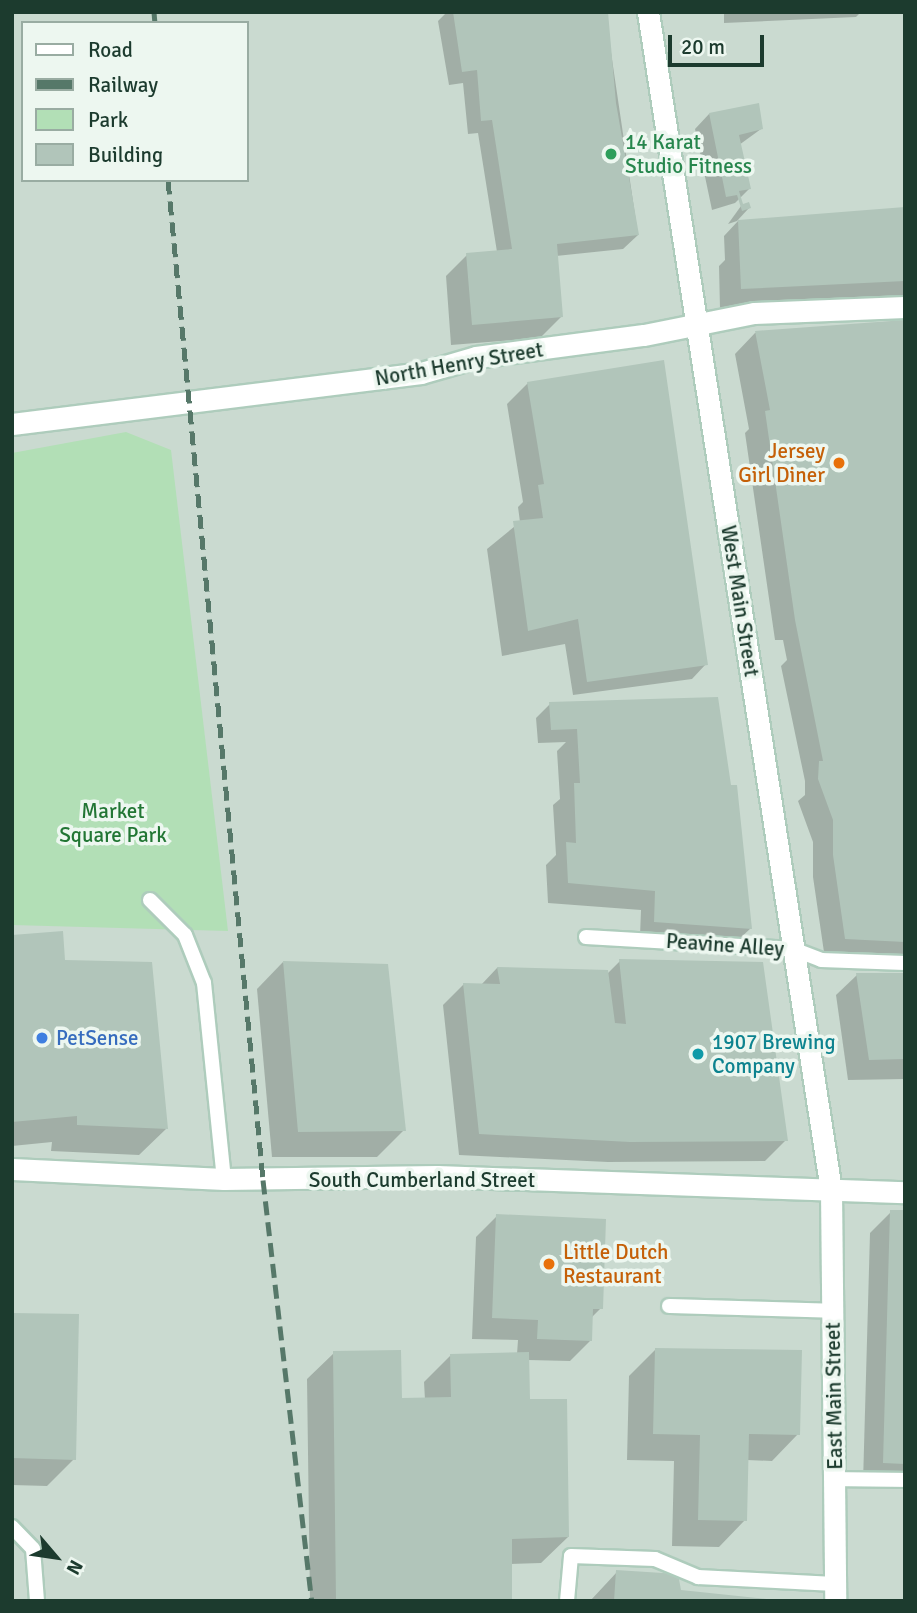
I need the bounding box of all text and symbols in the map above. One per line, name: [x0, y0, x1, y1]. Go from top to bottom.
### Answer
legend: [21, 21, 248, 182]
scale bar: [672, 21, 768, 65]
text: 20 m: [681, 34, 725, 60]
text: Road: [88, 37, 133, 63]
text: Railway: [88, 72, 158, 98]
text: Park: [88, 107, 128, 133]
place label: 14 Karat Studio Fitness: [625, 129, 752, 179]
text: Building: [88, 142, 163, 168]
marker: 14 Karat Studio Fitness: [603, 146, 619, 162]
street label: North Henry Street: [373, 337, 545, 391]
place label: Jersey Girl Diner: [738, 438, 825, 488]
marker: Jersey Girl Diner: [831, 455, 847, 471]
street label: West Main Street: [716, 524, 764, 678]
park label: Market Square Park: [59, 798, 167, 848]
street label: Peavine Alley: [665, 928, 785, 962]
place label: PetSense: [56, 1025, 139, 1051]
place label: 1907 Brewing Company: [712, 1029, 836, 1079]
marker: PetSense: [34, 1030, 50, 1046]
marker: 1907 Brewing Company: [690, 1046, 706, 1062]
street label: South Cumberland Street: [309, 1167, 535, 1193]
place label: Little Dutch Restaurant: [563, 1239, 669, 1289]
marker: Little Dutch Restaurant: [541, 1256, 557, 1272]
street label: East Main Street: [820, 1322, 848, 1470]
north arrow: [21, 1522, 91, 1592]
text: N: [61, 1556, 88, 1579]

